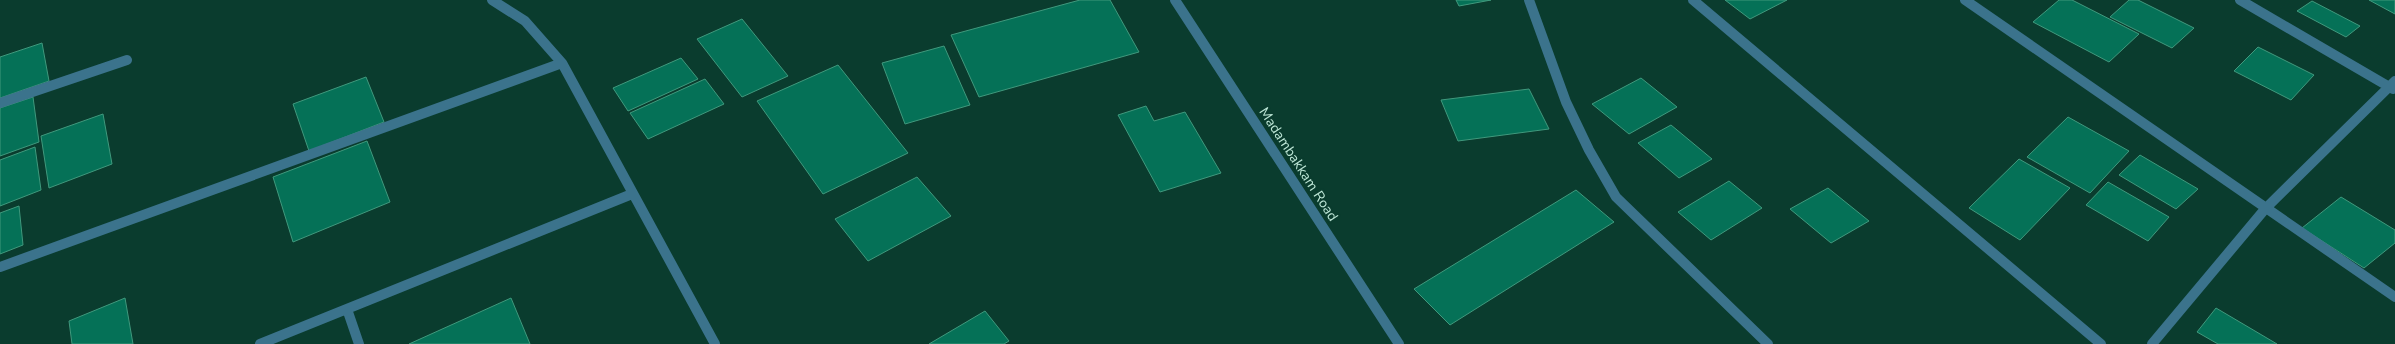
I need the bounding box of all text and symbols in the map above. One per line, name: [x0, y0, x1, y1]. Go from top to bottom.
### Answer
street label: Madambakkam Road: [1255, 104, 1343, 225]

